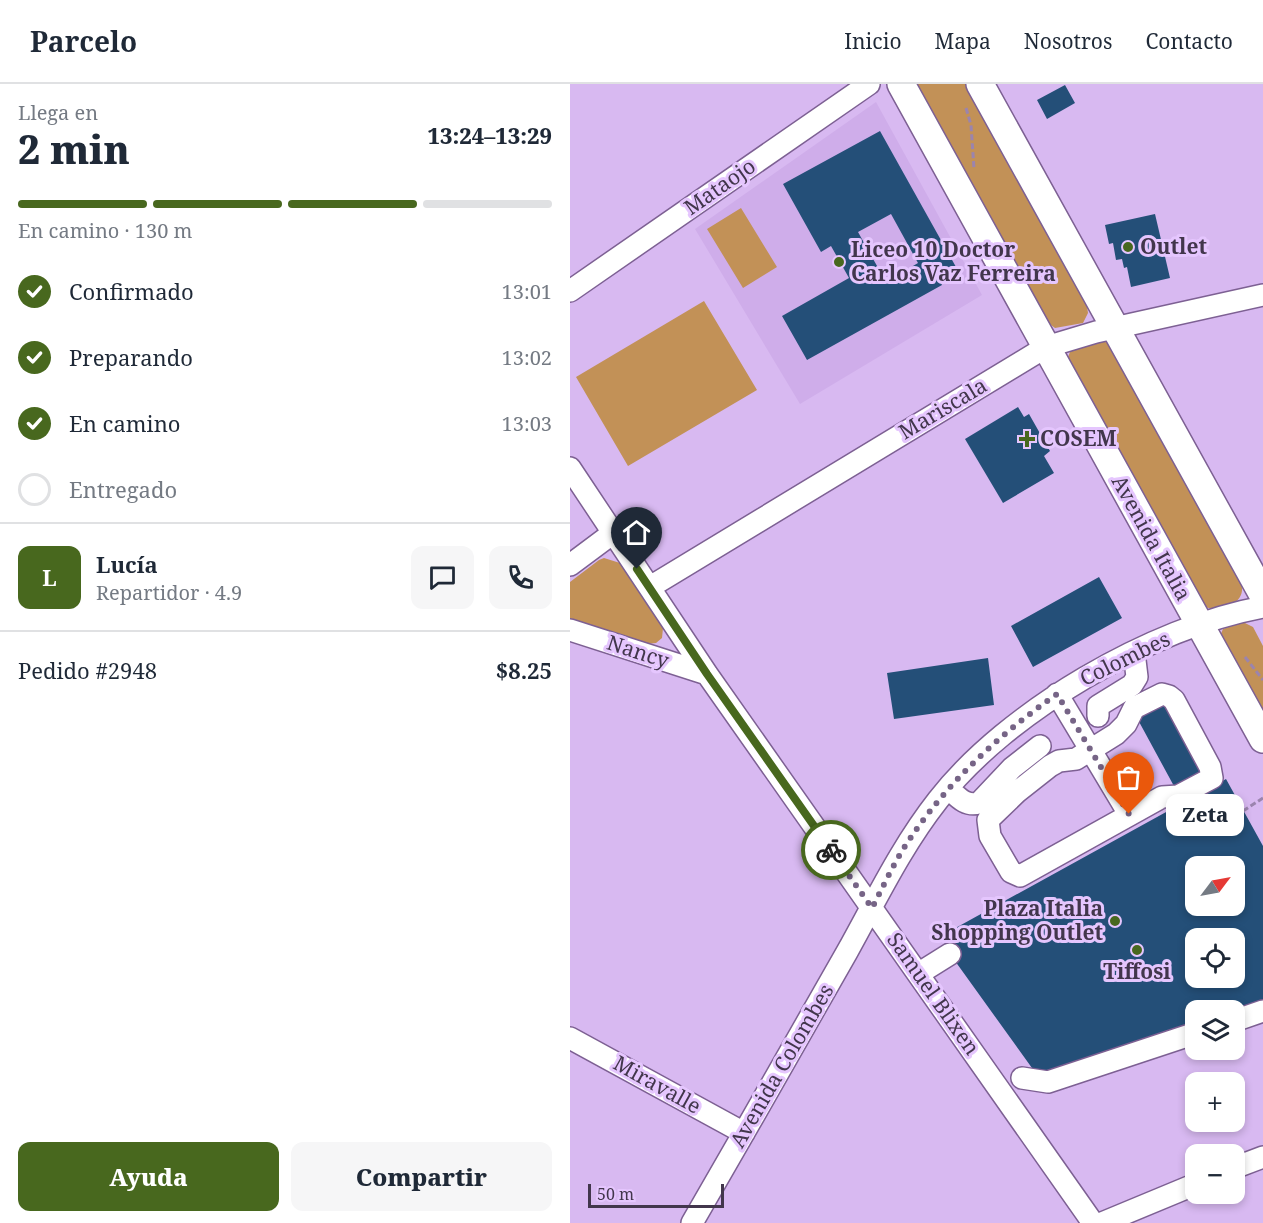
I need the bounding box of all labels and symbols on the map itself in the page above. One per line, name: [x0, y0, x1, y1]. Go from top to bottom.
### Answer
street label: Mataojo: [678, 151, 761, 221]
place label: Outlet: [1140, 232, 1207, 260]
place label: Liceo 10 Doctor Carlos Vaz Ferreira: [851, 235, 1056, 287]
marker: Outlet: [1121, 240, 1135, 254]
marker: Liceo 10 Doctor Carlos Vaz Ferreira: [832, 255, 846, 269]
street label: Mariscala: [893, 371, 992, 445]
place label: COSEM: [1040, 424, 1116, 452]
marker: COSEM: [1018, 430, 1036, 448]
street label: Avenida Italia: [1106, 470, 1198, 605]
pin: [611, 507, 662, 569]
street label: Colombes: [1075, 624, 1174, 692]
street label: Nancy: [604, 628, 673, 674]
pin: [1103, 752, 1154, 814]
callout: Zeta: [1165, 793, 1243, 835]
courier: [801, 820, 861, 880]
north arrow: [1185, 856, 1245, 916]
place label: Plaza Italia Shopping Outlet: [931, 894, 1103, 946]
marker: Plaza Italia Shopping Outlet: [1108, 914, 1122, 928]
street label: Samuel Blixen: [881, 927, 986, 1060]
marker: Tiffosi: [1130, 943, 1144, 957]
place label: Tiffosi: [1103, 957, 1171, 985]
street label: Avenida Colombes: [723, 979, 839, 1152]
street label: Miravalle: [609, 1049, 706, 1120]
scale bar: [588, 1181, 724, 1208]

